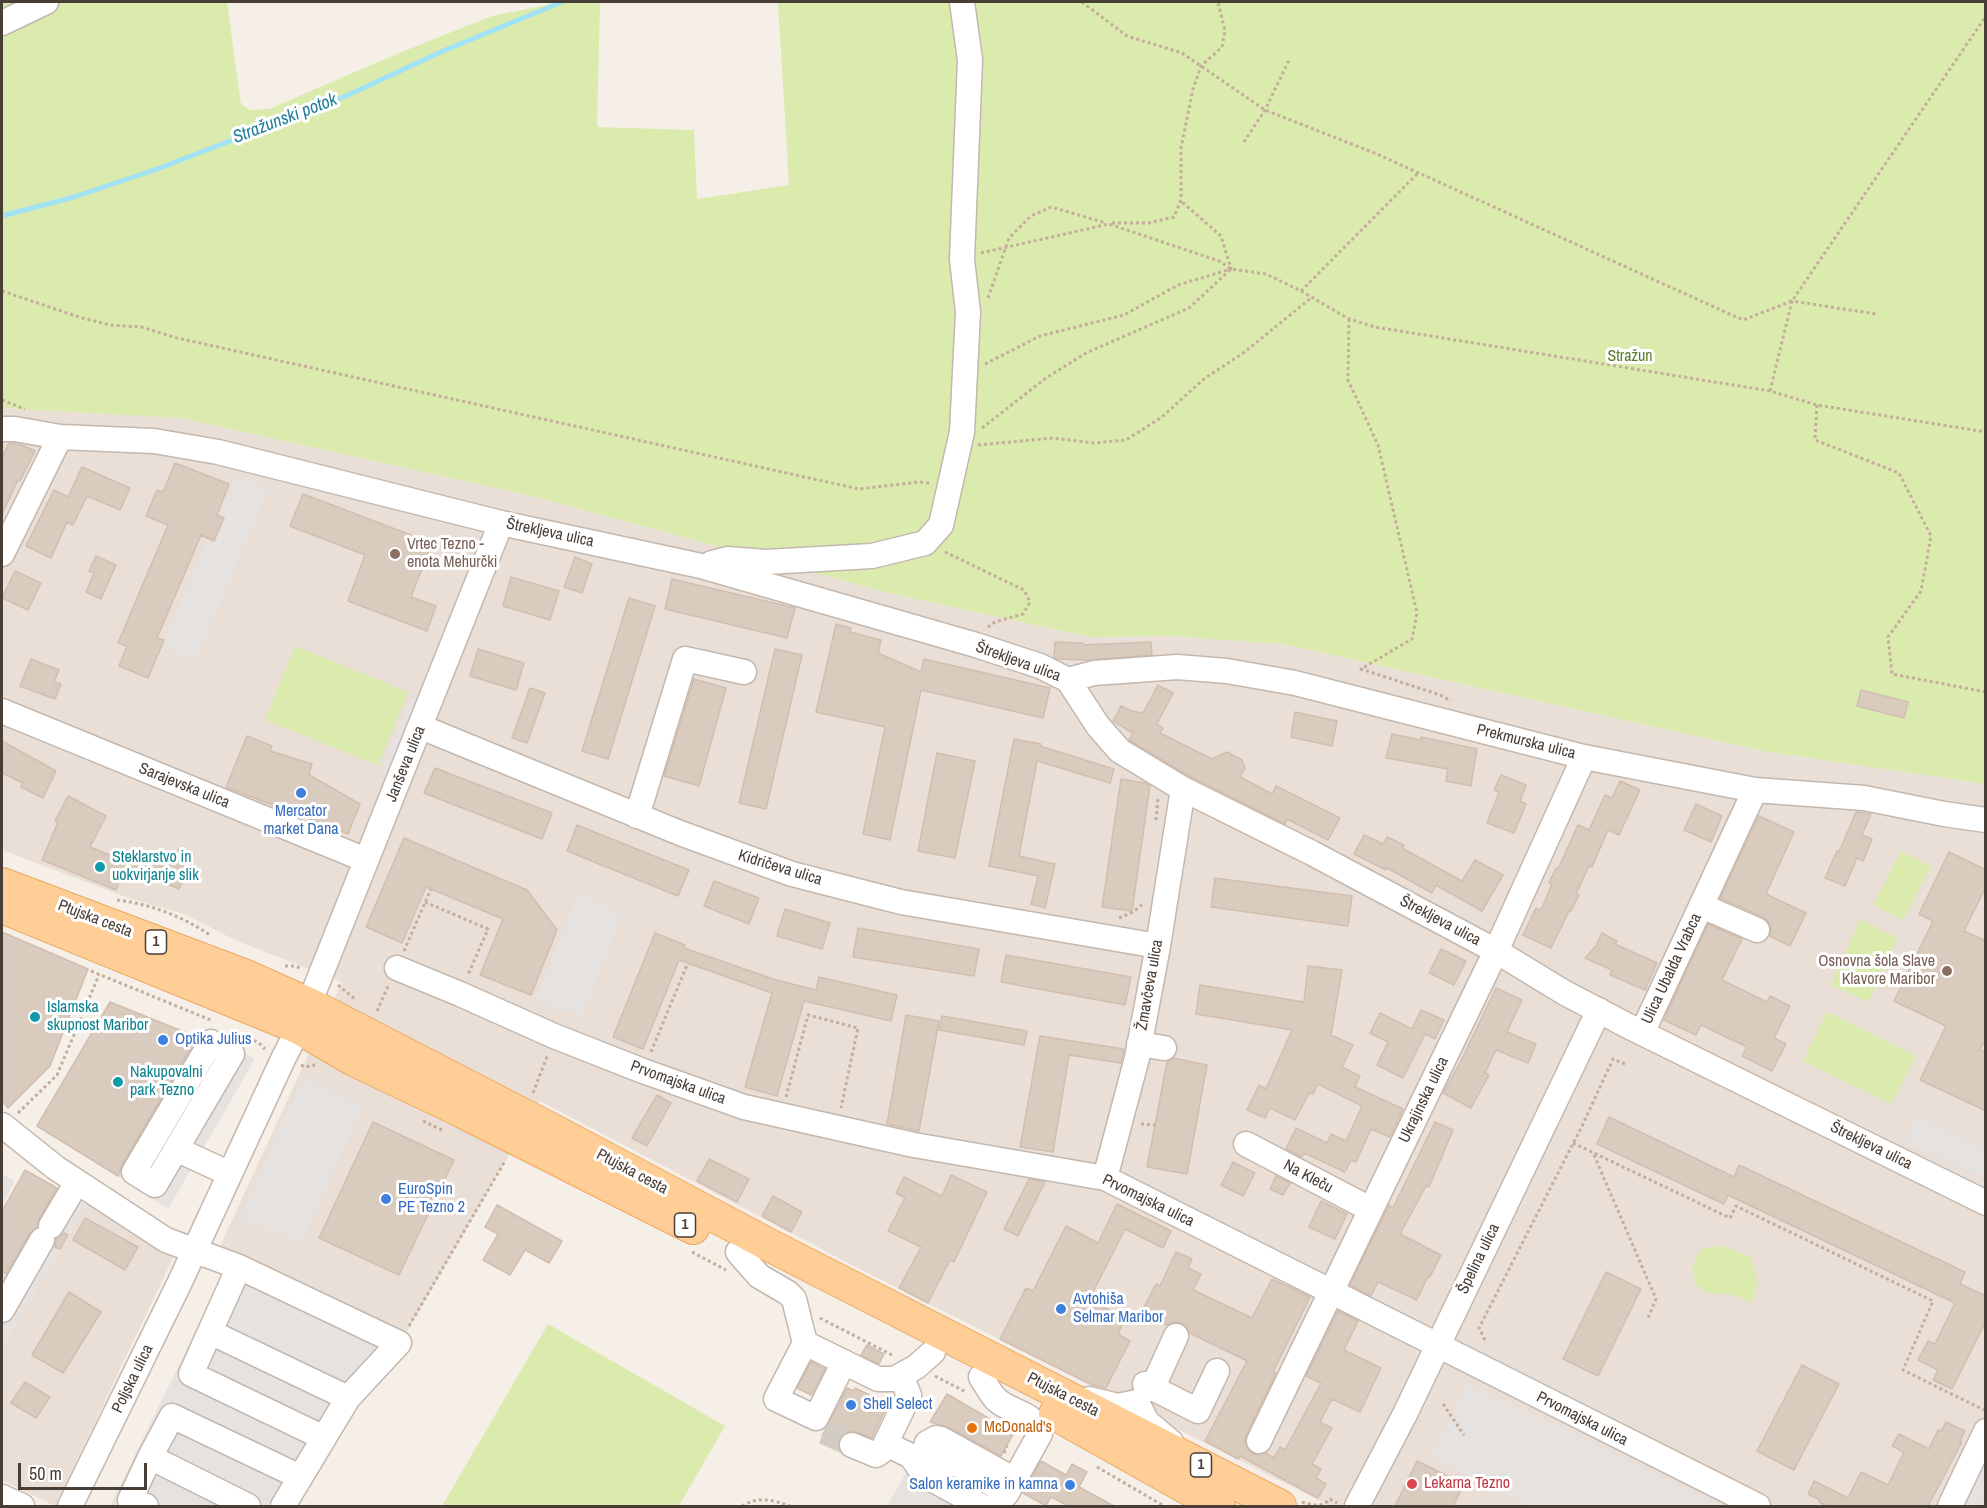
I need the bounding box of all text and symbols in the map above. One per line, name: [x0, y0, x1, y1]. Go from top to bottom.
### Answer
water label: Stražunski potok: [230, 89, 340, 149]
park label: Stražun: [1607, 347, 1653, 367]
street label: Štrekljeva ulica: [504, 514, 596, 552]
place label: Vrtec Tezno - enota Mehurčki: [407, 535, 497, 573]
marker: Vrtec Tezno - enota Mehurčki: [388, 547, 402, 561]
street label: Štrekljeva ulica: [973, 638, 1063, 686]
street label: Prekmurska ulica: [1475, 720, 1577, 764]
street label: Janševa ulica: [382, 723, 430, 805]
street label: Sarajevska ulica: [136, 759, 232, 813]
marker: Mercator market Dana: [294, 786, 308, 800]
place label: Mercator market Dana: [263, 802, 339, 840]
street label: Kidričeva ulica: [736, 846, 824, 890]
place label: Steklarstvo in uokvirjanje slik: [112, 848, 199, 886]
marker: Steklarstvo in uokvirjanje slik: [93, 860, 107, 874]
street label: Štrekljeva ulica: [1396, 892, 1484, 950]
street label: Ptujska cesta: [55, 896, 135, 942]
street label: Ulica Ubalda Vrabca: [1638, 911, 1706, 1027]
road number: 1: [146, 930, 166, 954]
street label: Žmavčeva ulica: [1133, 938, 1167, 1032]
place label: Osnovna šola Slave Klavore Maribor: [1818, 952, 1935, 990]
marker: Osnovna šola Slave Klavore Maribor: [1940, 964, 1954, 978]
place label: Islamska skupnost Maribor: [47, 998, 148, 1036]
marker: Islamska skupnost Maribor: [28, 1010, 42, 1024]
place label: Optika Julius: [175, 1030, 252, 1050]
marker: Optika Julius: [156, 1033, 170, 1047]
street label: Ukrajinska ulica: [1395, 1054, 1453, 1146]
street label: Prvomajska ulica: [628, 1057, 728, 1109]
place label: Nakupovalni park Tezno: [130, 1063, 203, 1101]
marker: Nakupovalni park Tezno: [111, 1075, 125, 1089]
street label: Štrekljeva ulica: [1827, 1118, 1915, 1174]
street label: Ptujska cesta: [593, 1145, 671, 1199]
street label: Na Kleču: [1280, 1156, 1336, 1198]
street label: Prvomajska ulica: [1099, 1170, 1197, 1232]
place label: EuroSpin PE Tezno 2: [398, 1180, 465, 1218]
marker: EuroSpin PE Tezno 2: [379, 1192, 393, 1206]
road number: 1: [674, 1213, 696, 1237]
street label: Špelina ulica: [1454, 1221, 1504, 1297]
place label: Avtohiša Selmar Maribor: [1073, 1290, 1163, 1328]
marker: Avtohiša Selmar Maribor: [1054, 1302, 1068, 1316]
street label: Poljska ulica: [108, 1342, 158, 1416]
street label: Ptujska cesta: [1024, 1369, 1102, 1421]
street label: Prvomajska ulica: [1533, 1388, 1631, 1450]
place label: Shell Select: [863, 1395, 932, 1415]
marker: Shell Select: [844, 1398, 858, 1412]
place label: McDonald's: [984, 1418, 1052, 1438]
marker: McDonald's: [965, 1421, 979, 1435]
scale bar: [21, 1451, 150, 1489]
road number: 1: [1190, 1453, 1212, 1477]
text: 50 m: [29, 1461, 62, 1486]
place label: Lekarna Tezno: [1424, 1474, 1510, 1494]
place label: Salon keramike in kamna: [909, 1475, 1058, 1495]
marker: Lekarna Tezno: [1405, 1477, 1419, 1491]
marker: Salon keramike in kamna: [1063, 1478, 1077, 1492]

